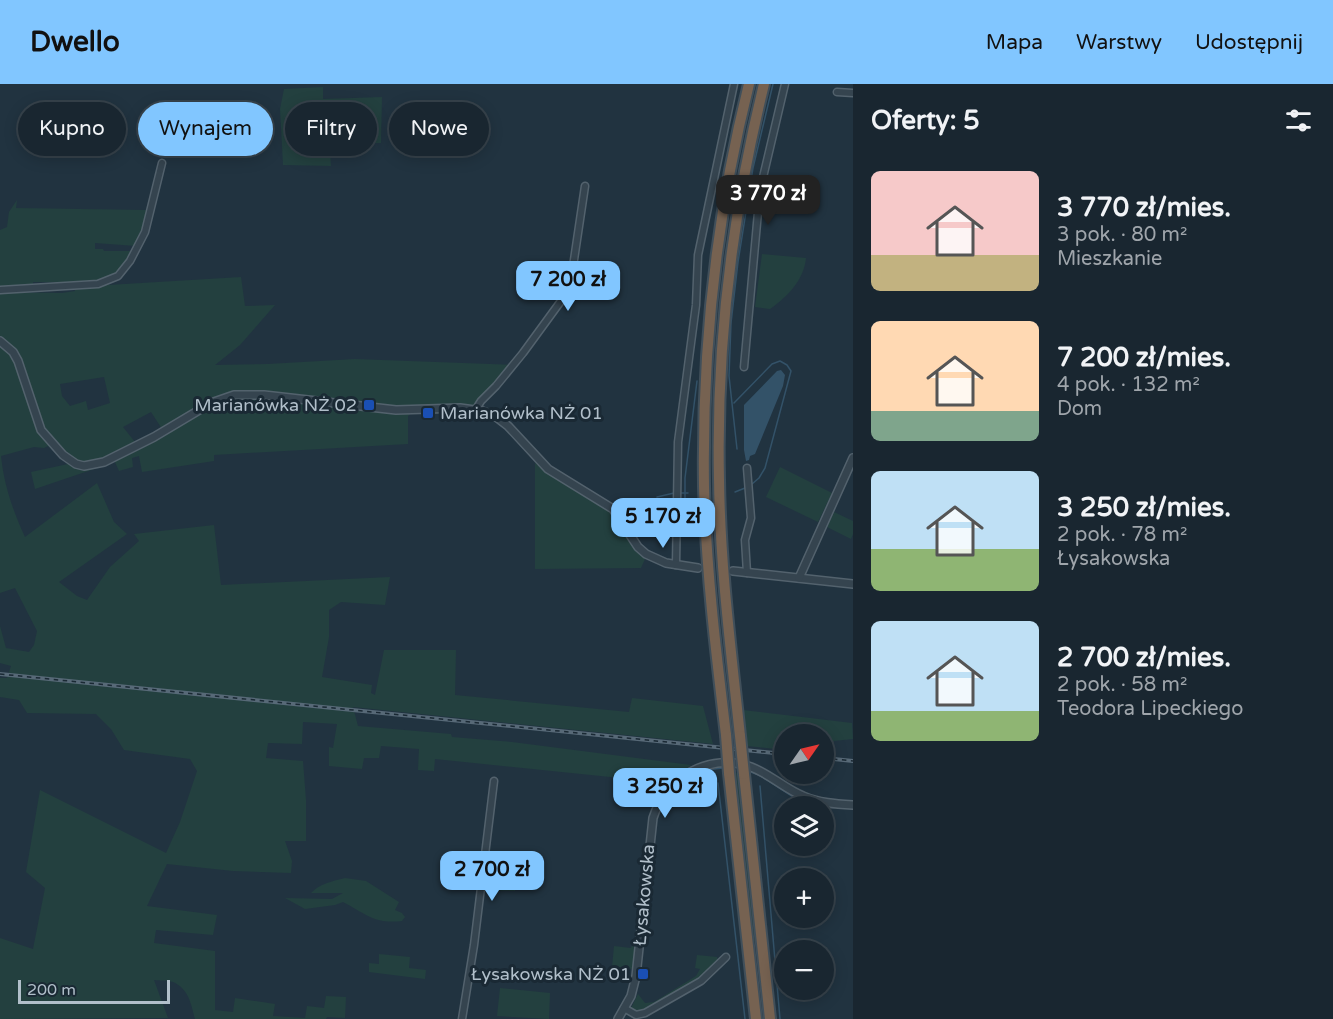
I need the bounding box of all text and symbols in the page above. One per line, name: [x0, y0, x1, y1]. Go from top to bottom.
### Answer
text: Dwello: [30, 25, 120, 59]
text: Mapa: [986, 30, 1043, 55]
text: Warstwy: [1076, 30, 1162, 55]
text: Udostępnij: [1195, 30, 1303, 55]
chip: Kupno: [18, 102, 126, 156]
chip: Wynajem: [138, 102, 273, 156]
chip: Filtry: [285, 102, 377, 156]
chip: Nowe: [389, 102, 489, 156]
icon: filters: [1282, 104, 1315, 137]
text: Oferty: 5: [871, 105, 980, 136]
pin: 3 770 zł: [706, 175, 830, 226]
text: 3 770 zł: [730, 182, 806, 206]
text: 3 770 zł/mies.: [1057, 192, 1231, 223]
icon: home: [919, 195, 991, 267]
text: 3 pok. · 80 m²: [1057, 223, 1187, 247]
text: Mieszkanie: [1057, 247, 1162, 271]
pin: 7 200 zł: [506, 261, 630, 312]
text: 7 200 zł: [530, 268, 606, 292]
text: 7 200 zł/mies.: [1057, 342, 1231, 373]
icon: home: [919, 345, 991, 417]
text: 4 pok. · 132 m²: [1057, 373, 1200, 397]
place label: Marianówka NŻ 02: [194, 394, 357, 416]
text: Dom: [1057, 397, 1102, 421]
marker: Marianówka NŻ 02: [362, 398, 376, 412]
place label: Marianówka NŻ 01: [440, 402, 603, 424]
marker: Marianówka NŻ 01: [421, 406, 435, 420]
text: 3 250 zł/mies.: [1057, 492, 1231, 523]
icon: home: [919, 495, 991, 567]
pin: 5 170 zł: [601, 498, 725, 549]
text: 5 170 zł: [625, 505, 701, 529]
text: 2 pok. · 78 m²: [1057, 523, 1187, 547]
text: Łysakowska: [1057, 547, 1170, 571]
text: 2 700 zł/mies.: [1057, 642, 1231, 673]
icon: home: [919, 645, 991, 717]
text: 2 pok. · 58 m²: [1057, 673, 1187, 697]
text: Teodora Lipeckiego: [1057, 697, 1243, 721]
north arrow: [774, 724, 834, 784]
map controls: [774, 724, 834, 1000]
pin: 3 250 zł: [603, 768, 727, 819]
text: 3 250 zł: [627, 775, 703, 799]
button: layers: [774, 796, 834, 856]
street label: Łysakowska: [629, 843, 659, 947]
pin: 2 700 zł: [430, 851, 554, 902]
text: 2 700 zł: [454, 858, 530, 882]
button: +: [774, 868, 834, 928]
button: −: [774, 940, 834, 1000]
place label: Łysakowska NŻ 01: [471, 963, 631, 985]
marker: Łysakowska NŻ 01: [636, 967, 650, 981]
scale bar: [18, 977, 170, 1004]
text: 200 m: [27, 980, 76, 1000]

